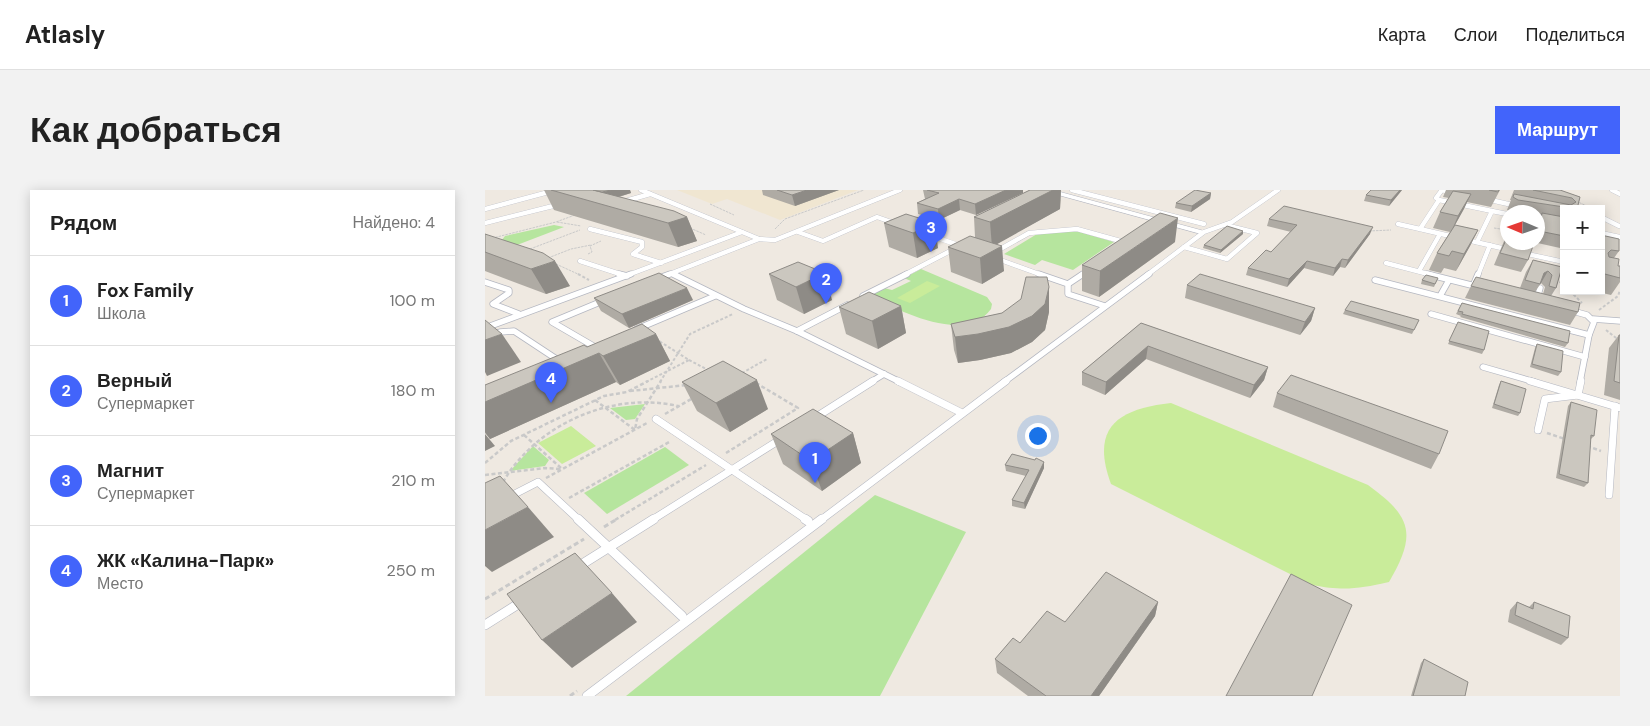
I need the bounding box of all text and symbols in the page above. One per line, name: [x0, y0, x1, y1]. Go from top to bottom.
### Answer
text: Atlasly: [25, 19, 105, 50]
text: Карта: [1378, 23, 1426, 47]
text: Слои: [1454, 23, 1498, 47]
text: Поделиться: [1526, 23, 1625, 47]
button: Маршрут: [1495, 106, 1620, 154]
text: Как добраться: [30, 107, 282, 153]
north arrow: [1500, 205, 1545, 250]
map controls: [1560, 205, 1605, 295]
button: +: [1560, 205, 1605, 250]
text: Рядом: [50, 209, 117, 237]
pin: 3: [915, 211, 947, 252]
text: Найдено: 4: [352, 212, 435, 233]
button: −: [1560, 250, 1605, 295]
pin: 2: [810, 263, 842, 304]
text: Fox Family: [97, 278, 194, 303]
text: 1: [63, 290, 69, 311]
text: 100 m: [390, 290, 435, 311]
text: Школа: [97, 303, 146, 324]
pin: 4: [535, 362, 567, 403]
text: Верный: [97, 368, 172, 393]
text: 2: [61, 380, 71, 401]
text: 180 m: [391, 380, 435, 401]
text: Супермаркет: [97, 393, 195, 414]
your location: [1025, 423, 1051, 449]
pin: 1: [799, 442, 831, 483]
text: Магнит: [97, 458, 164, 483]
text: 3: [61, 470, 71, 491]
text: 210 m: [391, 470, 435, 491]
text: Супермаркет: [97, 483, 195, 504]
text: ЖК «Калина-Парк»: [97, 548, 274, 573]
text: 4: [61, 560, 71, 581]
text: 250 m: [387, 560, 435, 581]
text: Место: [97, 573, 143, 594]

